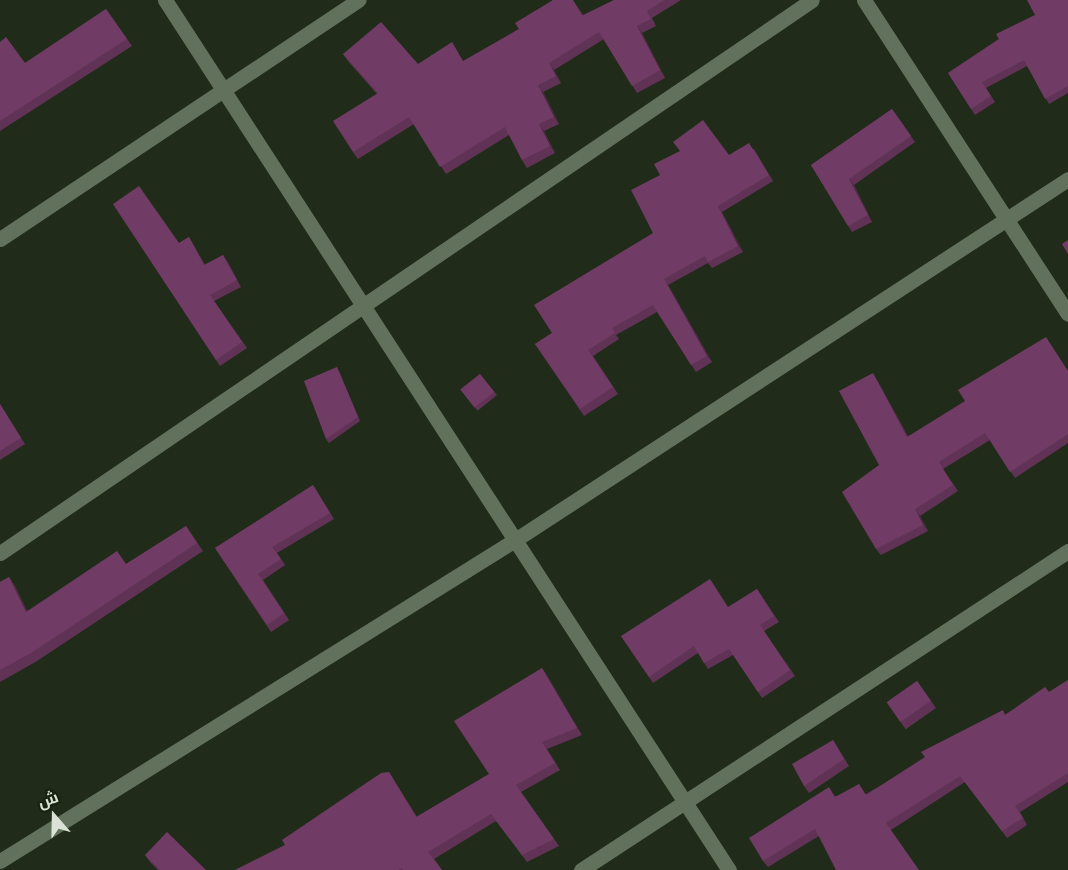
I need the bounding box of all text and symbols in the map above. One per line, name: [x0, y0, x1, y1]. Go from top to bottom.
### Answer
north arrow: [24, 786, 84, 846]
text: ش: [35, 787, 61, 811]

